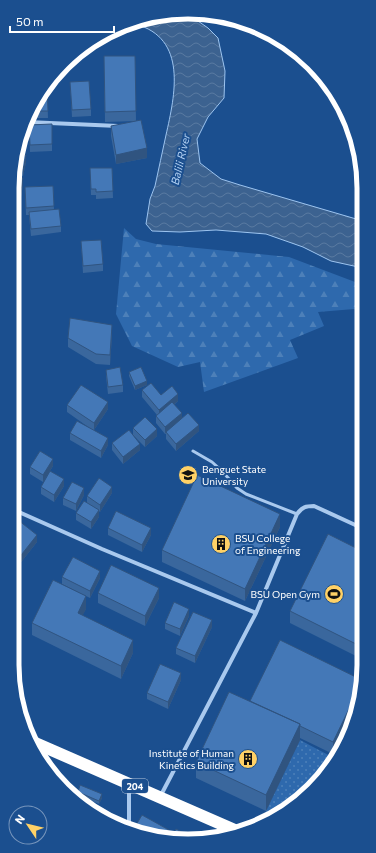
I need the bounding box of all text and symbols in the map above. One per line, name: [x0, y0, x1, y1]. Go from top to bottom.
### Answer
scale bar: [10, 8, 114, 34]
text: 50 m: [16, 14, 44, 28]
water label: Balili River: [168, 132, 192, 186]
place label: Benguet State University: [202, 463, 266, 487]
school or university icon: Benguet State University: [177, 464, 199, 486]
place label: BSU College of Engineering: [235, 532, 301, 556]
building icon: BSU College of Engineering: [210, 533, 232, 555]
sports icon: BSU Open Gym: [323, 583, 345, 605]
place label: BSU Open Gym: [250, 588, 320, 600]
place label: Institute of Human Kinetics Building: [149, 747, 235, 771]
building icon: Institute of Human Kinetics Building: [237, 748, 259, 770]
road number: 204: [122, 779, 148, 793]
north arrow: [8, 805, 48, 845]
text: N: [12, 812, 27, 826]

